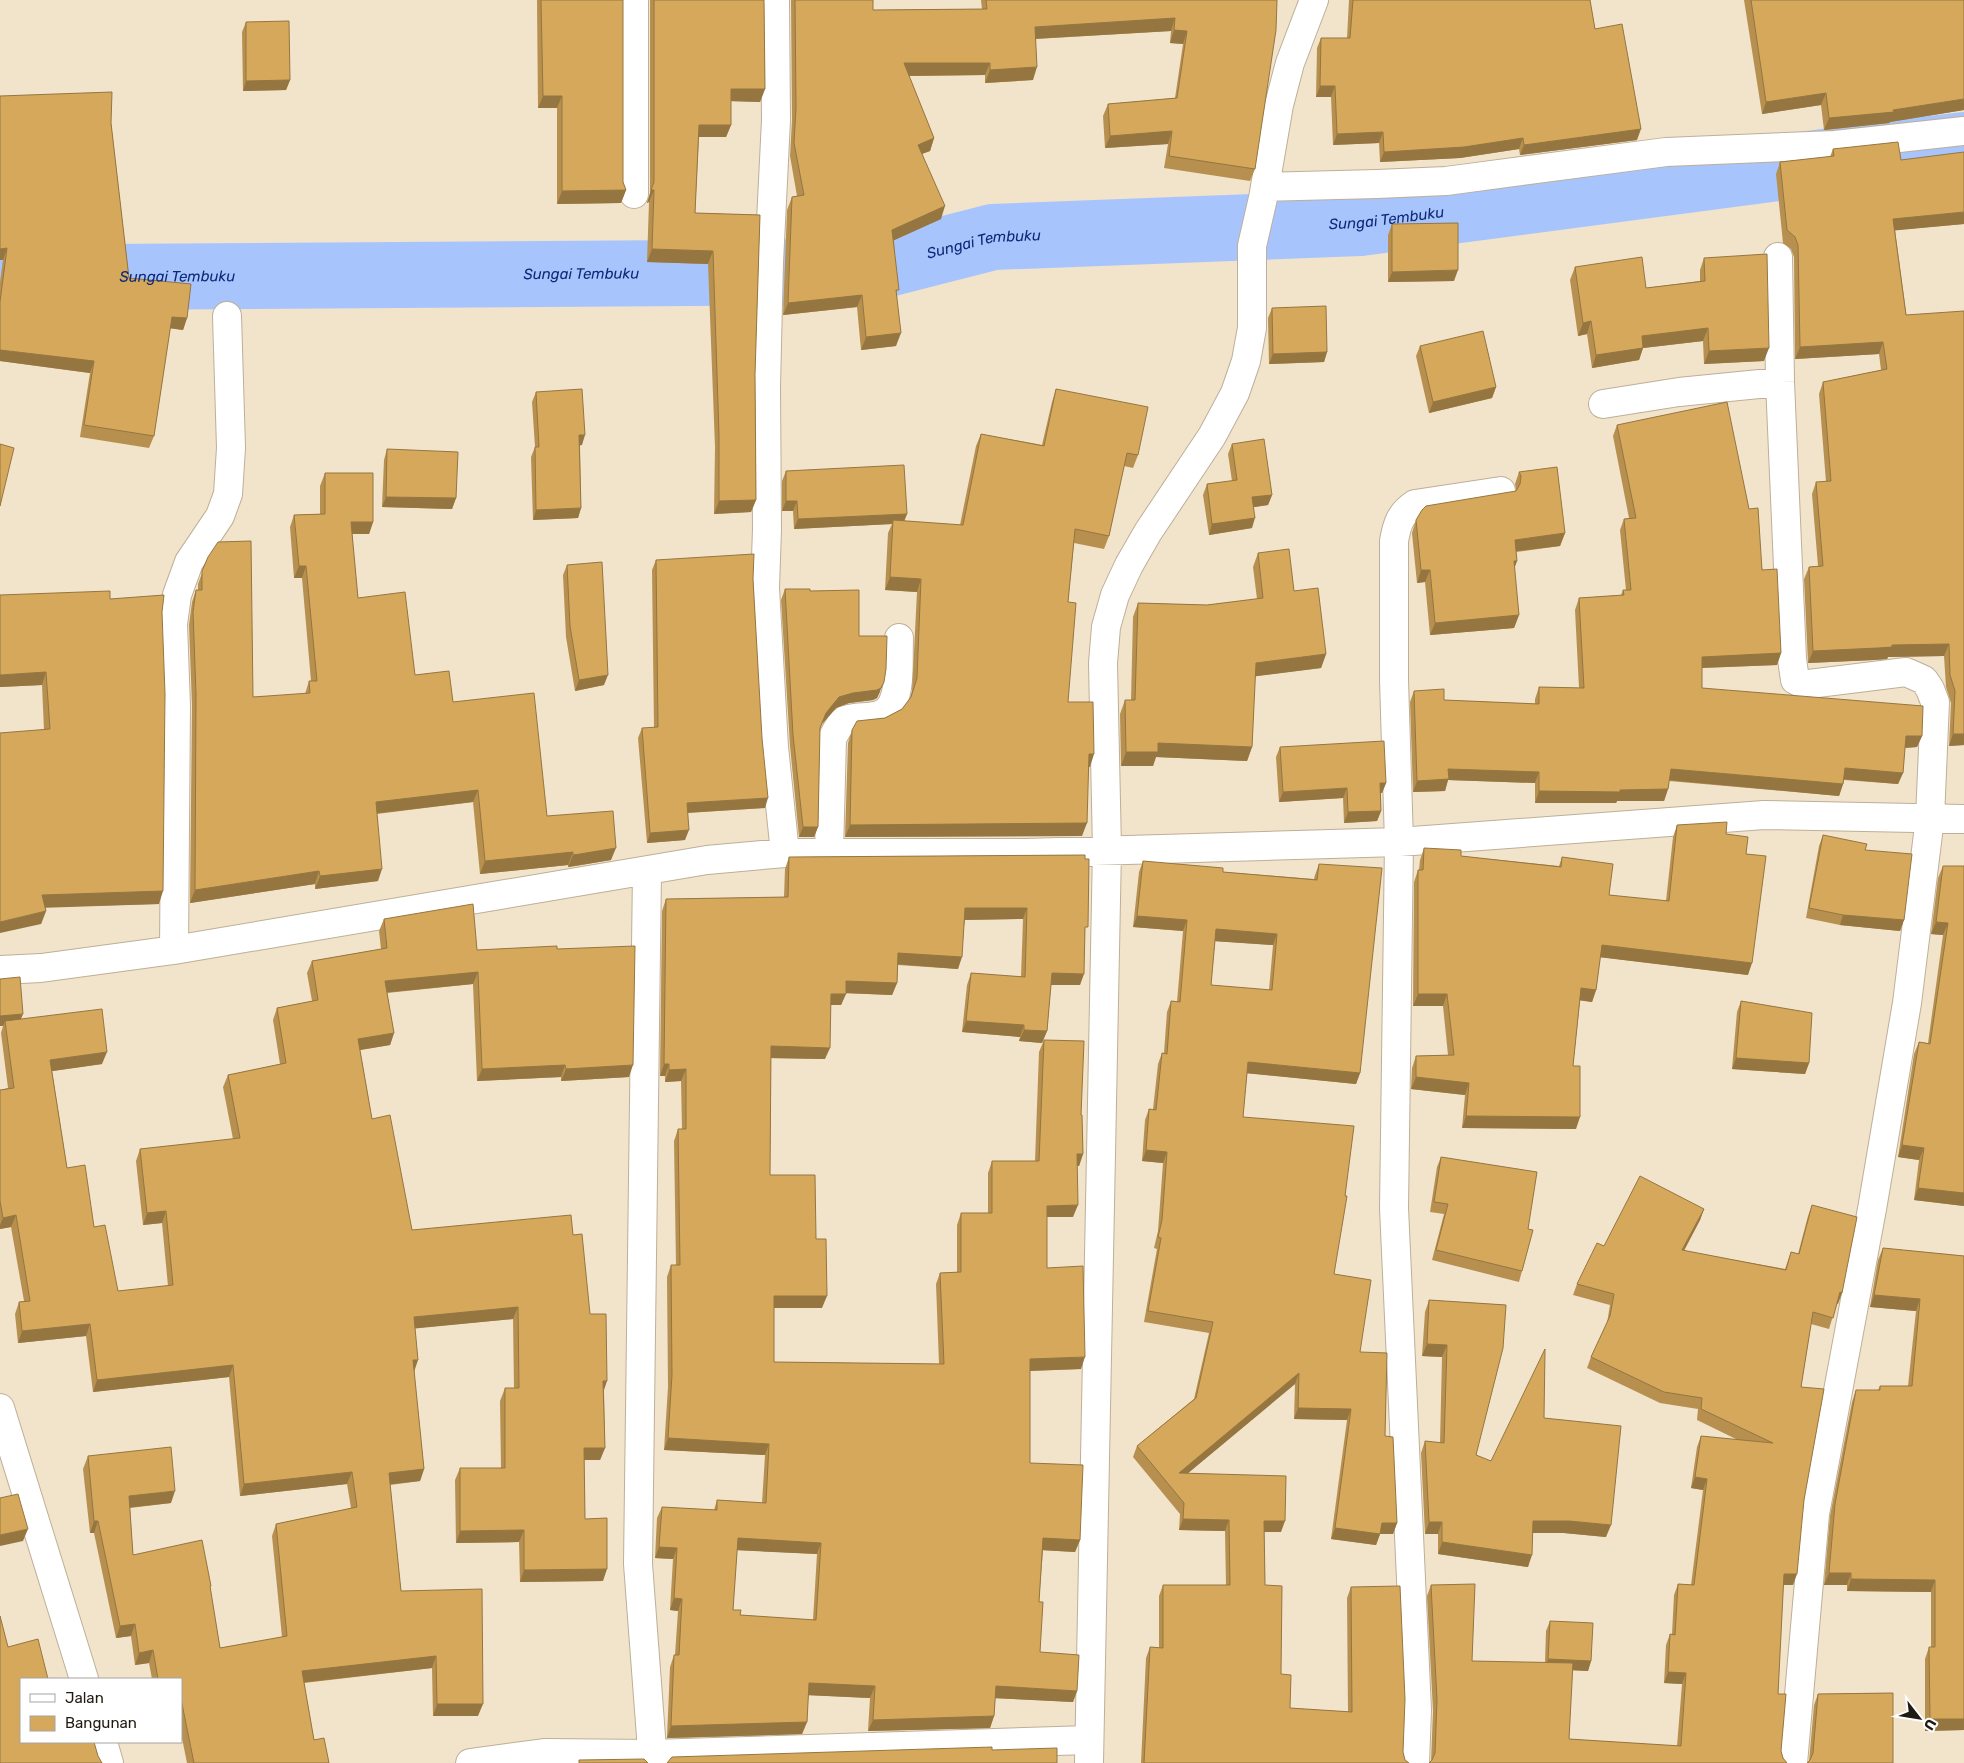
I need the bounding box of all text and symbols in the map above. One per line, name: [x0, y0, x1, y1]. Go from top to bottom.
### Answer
water label: Sungai Tembuku: [1328, 203, 1445, 233]
water label: Sungai Tembuku: [925, 226, 1041, 263]
water label: Sungai Tembuku: [523, 264, 639, 283]
water label: Sungai Tembuku: [119, 267, 235, 286]
legend: [20, 1678, 182, 1743]
text: Jalan: [65, 1689, 104, 1707]
north arrow: [1894, 1693, 1944, 1743]
text: Bangunan: [65, 1714, 137, 1732]
text: U: [1920, 1716, 1940, 1733]

